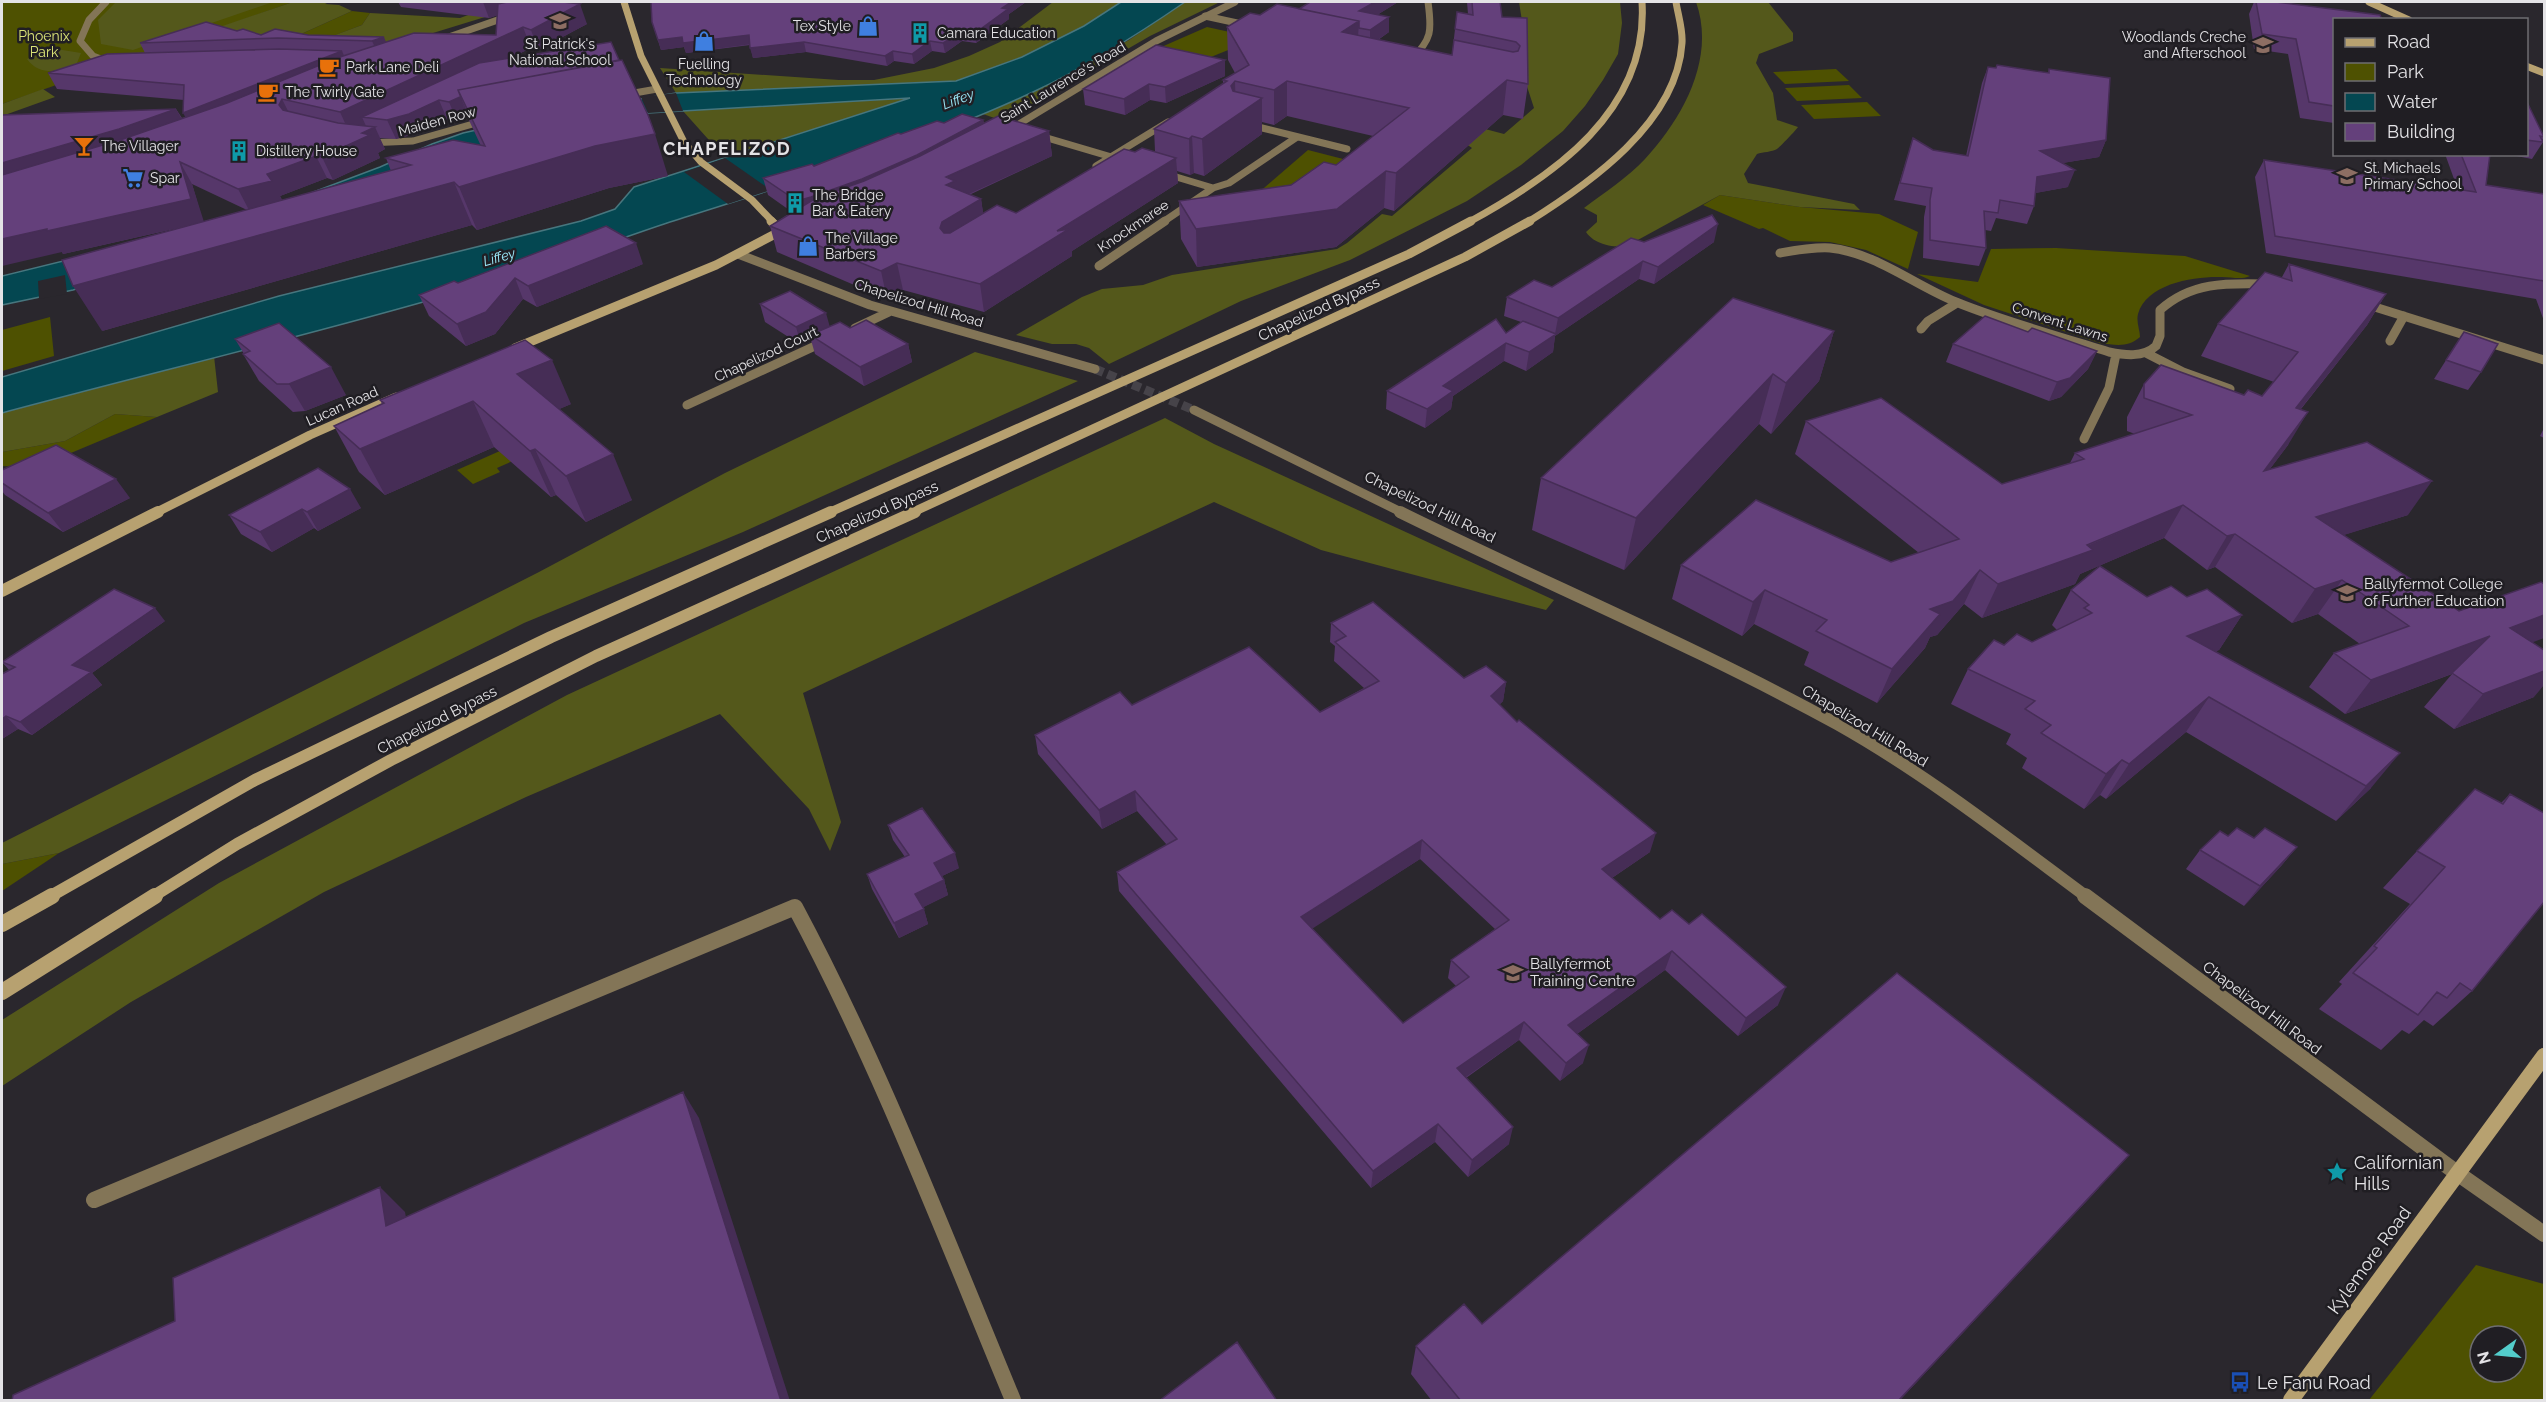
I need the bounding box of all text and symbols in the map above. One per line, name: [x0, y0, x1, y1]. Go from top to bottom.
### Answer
school or university icon: St Patrick's National School: [548, 9, 572, 33]
shop icon: Tex Style: [856, 14, 880, 38]
place label: Tex Style: [793, 18, 851, 34]
legend: [2333, 18, 2528, 156]
building icon: Camara Education: [908, 21, 932, 45]
place label: Camara Education: [937, 25, 1056, 41]
park label: Phoenix Park: [18, 28, 70, 60]
shop icon: Fuelling Technology: [692, 29, 716, 53]
place label: Woodlands Creche and Afterschool: [2122, 29, 2246, 61]
text: Road: [2387, 31, 2430, 52]
school or university icon: Woodlands Creche and Afterschool: [2251, 33, 2275, 57]
place label: St Patrick's National School: [509, 36, 611, 68]
street label: Saint Laurence's Road: [998, 38, 1128, 126]
cafe icon: Park Lane Deli: [317, 55, 341, 79]
place label: Fuelling Technology: [666, 56, 742, 88]
place label: Park Lane Deli: [346, 59, 439, 75]
text: Park: [2387, 61, 2424, 82]
cafe icon: The Twirly Gate: [256, 80, 280, 104]
place label: The Twirly Gate: [285, 84, 385, 100]
water label: Liffey: [940, 85, 977, 112]
text: Water: [2387, 91, 2438, 112]
street label: Maiden Row: [396, 103, 478, 139]
text: Building: [2387, 121, 2455, 142]
bar icon: The Villager: [72, 134, 96, 158]
place label: The Villager: [101, 138, 179, 154]
district label: CHAPELIZOD: [663, 138, 791, 159]
building icon: Distillery House: [227, 139, 251, 163]
place label: Distillery House: [256, 143, 357, 159]
place label: St. Michaels Primary School: [2364, 160, 2462, 192]
school or university icon: St. Michaels Primary School: [2335, 164, 2359, 188]
supermarket icon: Spar: [121, 166, 145, 190]
place label: Spar: [150, 170, 180, 186]
place label: The Bridge Bar & Eatery: [812, 187, 892, 219]
building icon: The Bridge Bar & Eatery: [783, 191, 807, 215]
street label: Knockmaree: [1094, 196, 1172, 256]
place label: The Village Barbers: [825, 230, 898, 262]
shop icon: The Village Barbers: [796, 234, 820, 258]
water label: Liffey: [481, 244, 518, 269]
street label: Chapelizod Bypass: [1255, 273, 1383, 345]
street label: Chapelizod Hill Road: [852, 276, 986, 330]
street label: Convent Lawns: [2010, 299, 2110, 345]
street label: Chapelizod Court: [712, 323, 821, 385]
street label: Lucan Road: [304, 383, 380, 429]
street label: Chapelizod Hill Road: [1361, 467, 1499, 547]
street label: Chapelizod Bypass: [813, 477, 941, 547]
place label: Ballyfermot College of Further Education: [2364, 575, 2505, 610]
school or university icon: Ballyfermot College of Further Education: [2335, 581, 2359, 605]
street label: Chapelizod Hill Road: [1799, 681, 1931, 771]
street label: Chapelizod Bypass: [374, 682, 500, 758]
place label: Ballyfermot Training Centre: [1530, 955, 1635, 990]
street label: Chapelizod Hill Road: [2199, 958, 2325, 1058]
school or university icon: Ballyfermot Training Centre: [1501, 961, 1525, 985]
place label: Californian Hills: [2354, 1152, 2442, 1194]
place icon: Californian Hills: [2325, 1160, 2349, 1184]
street label: Kylemore Road: [2323, 1202, 2415, 1318]
north arrow: [2468, 1324, 2528, 1384]
text: N: [2473, 1349, 2495, 1366]
bus stop icon: Le Fanu Road: [2228, 1370, 2252, 1394]
place label: Le Fanu Road: [2257, 1372, 2371, 1393]

